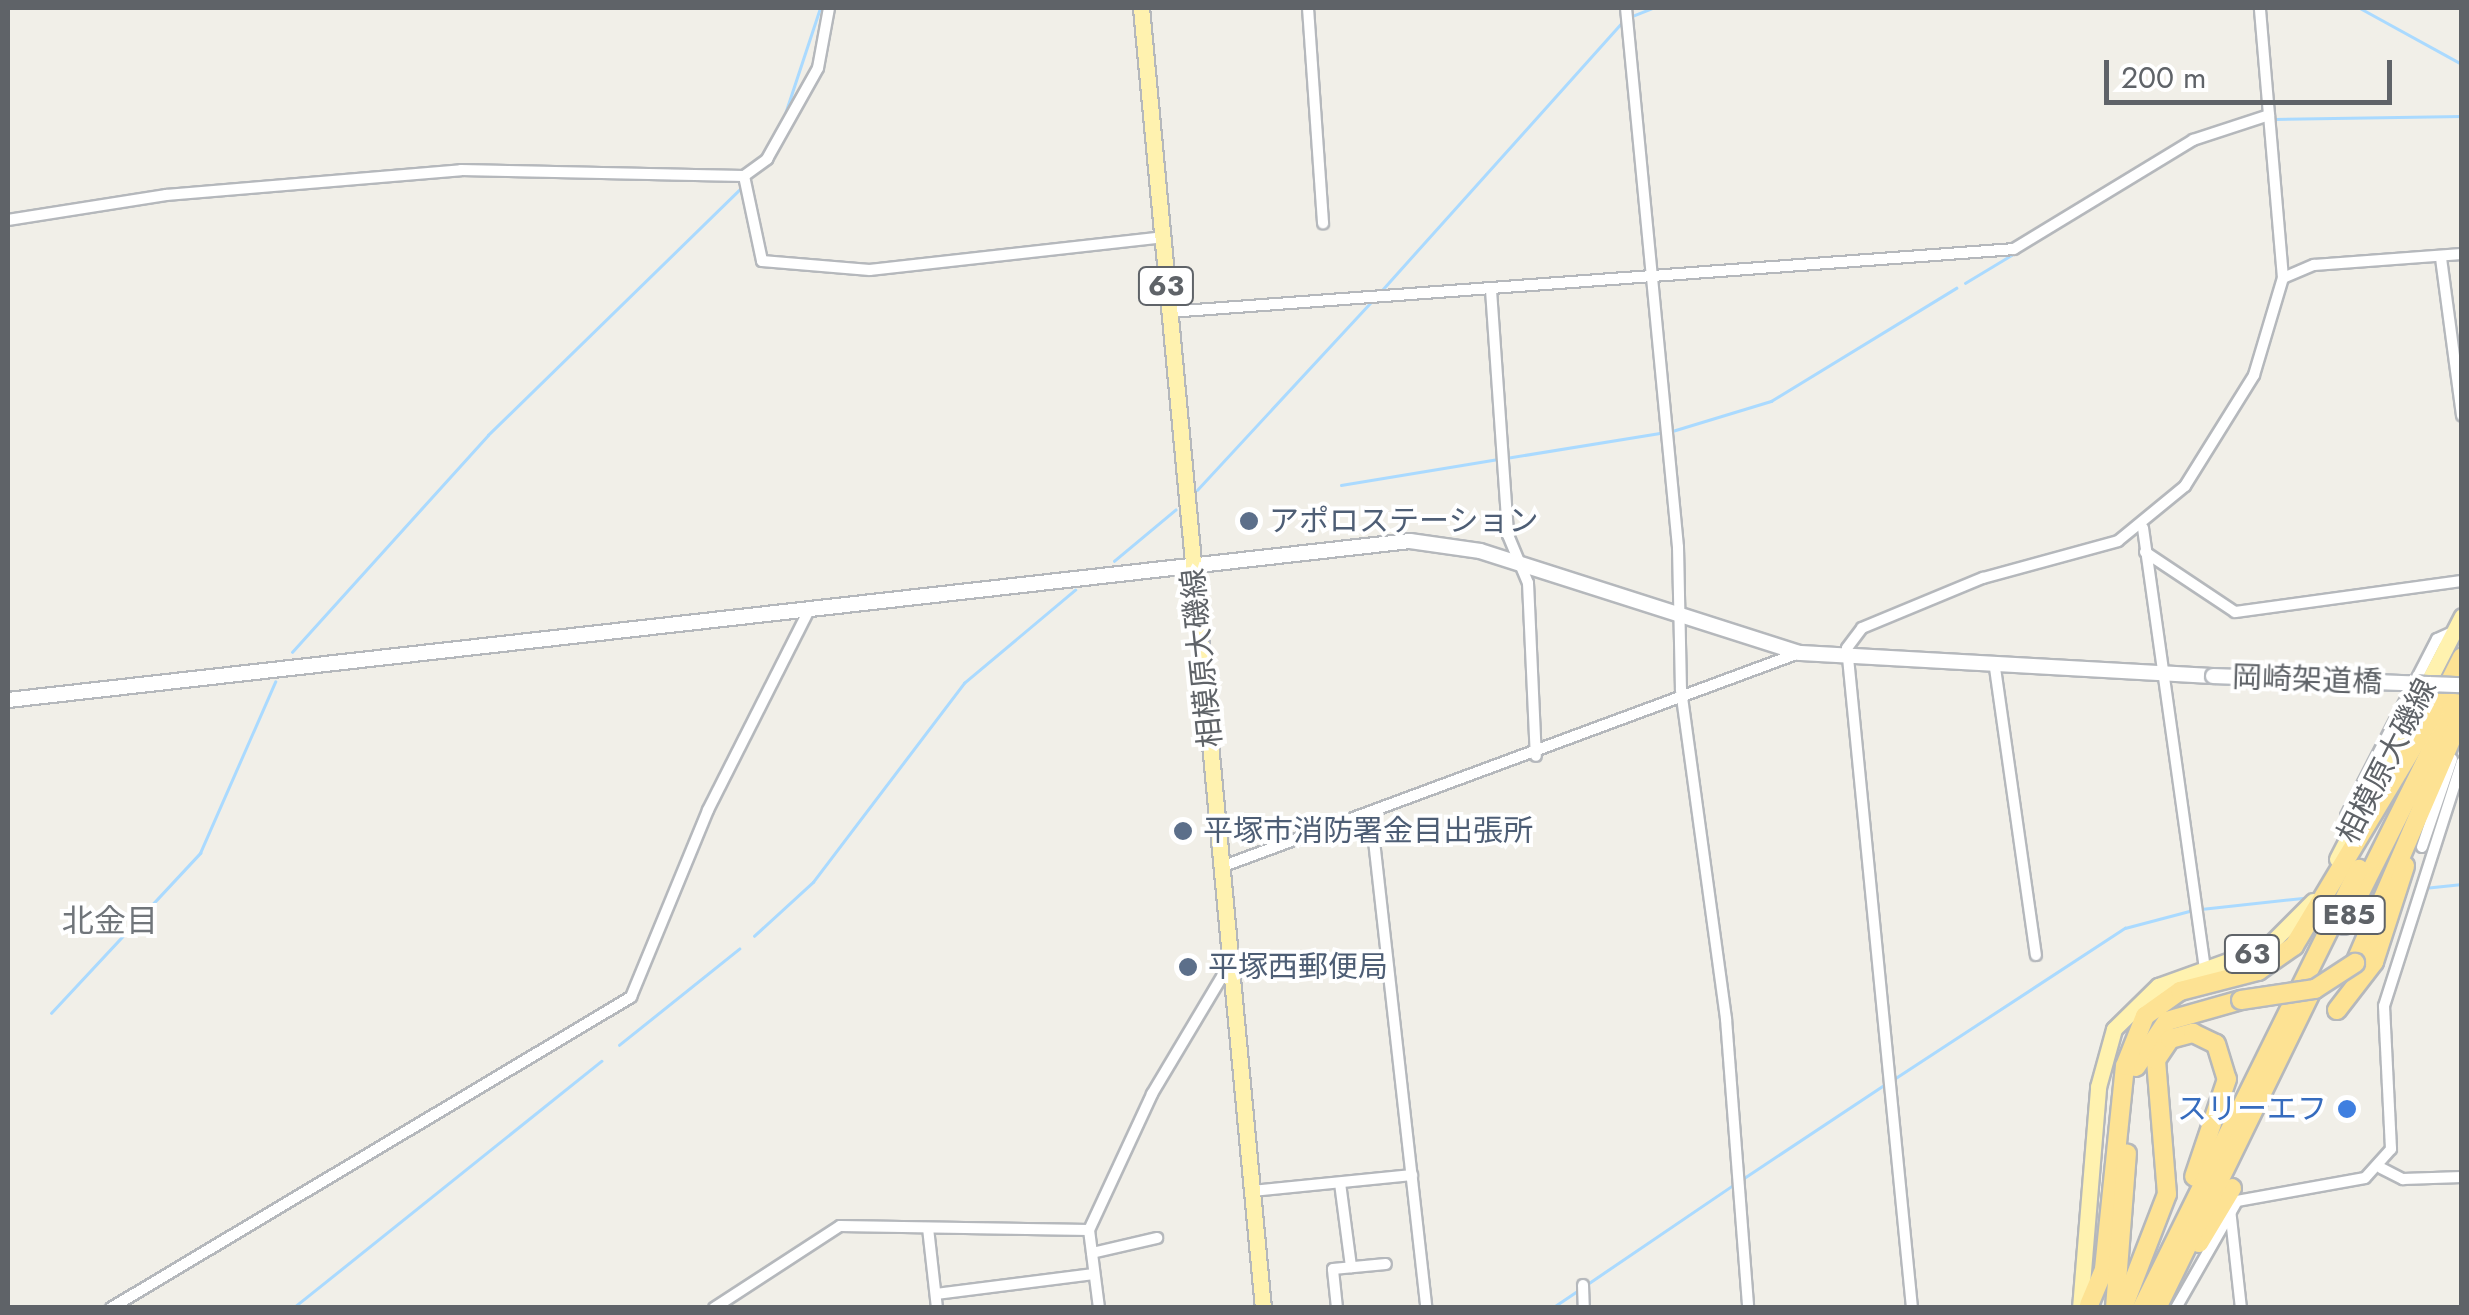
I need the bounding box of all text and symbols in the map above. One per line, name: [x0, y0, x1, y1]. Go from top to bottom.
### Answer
scale bar: [2109, 40, 2396, 102]
text: 200 m: [2121, 56, 2206, 99]
road number: 63: [1136, 263, 1196, 309]
place label: アポロステーション: [1269, 503, 1539, 539]
marker: アポロステーション: [1238, 510, 1260, 532]
street label: 相模原大磯線: [1175, 567, 1229, 749]
street label: 岡崎架道橋: [2231, 659, 2383, 701]
street label: 相模原大磯線: [2330, 673, 2444, 849]
place label: 平塚市消防署金目出張所: [1203, 813, 1533, 849]
marker: 平塚市消防署金目出張所: [1172, 820, 1194, 842]
road number: E85: [2312, 892, 2386, 938]
district label: 北金目: [62, 902, 158, 940]
road number: 63: [2222, 931, 2282, 977]
place label: 平塚西郵便局: [1208, 949, 1388, 985]
marker: 平塚西郵便局: [1177, 956, 1199, 978]
place label: スリーエフ: [2177, 1091, 2327, 1127]
marker: スリーエフ: [2336, 1098, 2358, 1120]

